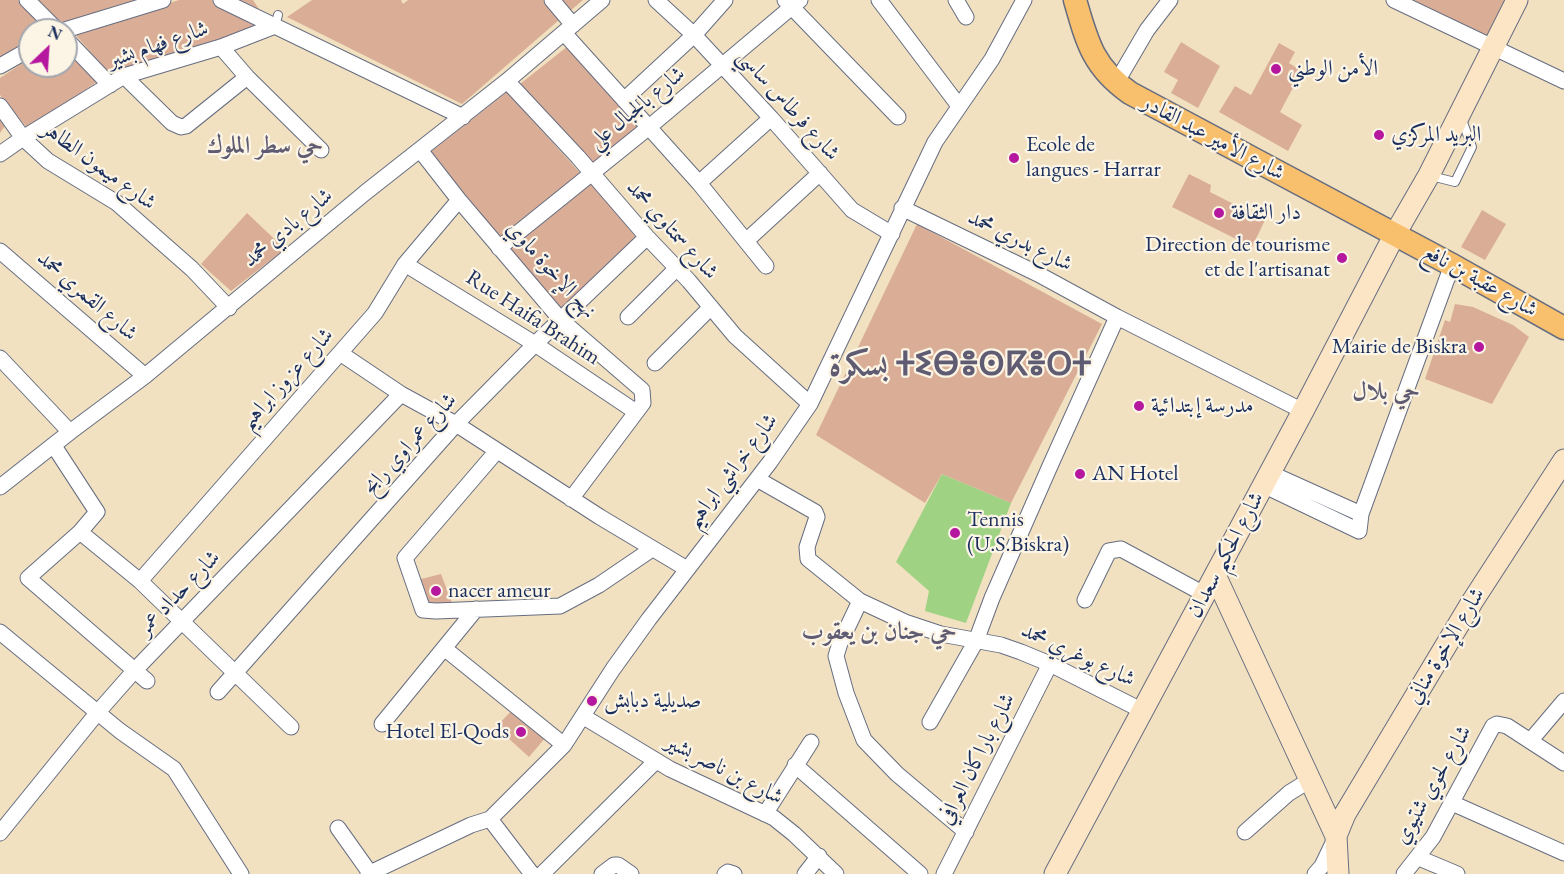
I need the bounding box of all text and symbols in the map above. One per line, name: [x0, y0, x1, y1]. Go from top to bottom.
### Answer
street label: شارع فهام بشير: [104, 15, 212, 75]
north arrow: [18, 18, 78, 78]
text: N: [45, 21, 65, 45]
street label: شارع فرطاس ساسي: [731, 44, 845, 166]
place label: الأمن الوطني: [1288, 56, 1378, 82]
street label: شارع بالجبال علي: [583, 61, 691, 155]
marker: الأمن الوطني: [1269, 62, 1283, 76]
street label: شارع الأمير عبد القادر: [1137, 89, 1289, 187]
street label: شارع ميمون الطاهر: [37, 116, 161, 216]
place label: البريد المركزي: [1391, 122, 1481, 148]
marker: البريد المركزي: [1372, 128, 1386, 142]
district label: حي سطر الملوك: [207, 132, 323, 160]
place label: Ecole de langues - Harrar: [1026, 132, 1161, 184]
marker: Ecole de langues - Harrar: [1007, 151, 1021, 165]
street label: شارع سمتاوي محمد: [620, 175, 724, 285]
street label: شارع بادي محمد: [238, 183, 338, 273]
place label: دار الثقافة: [1231, 200, 1301, 226]
street label: شارع بدري محمد: [963, 204, 1077, 278]
marker: دار الثقافة: [1212, 206, 1226, 220]
street label: نهج الإخوة ماوي: [500, 216, 602, 324]
place label: Direction de tourisme et de l'artisanat: [1145, 232, 1330, 284]
street label: شارع عقبة بن نافع: [1418, 239, 1542, 323]
street label: شارع القمري محمد: [31, 245, 143, 347]
marker: Direction de tourisme et de l'artisanat: [1335, 251, 1349, 265]
street label: Rue Haifa Brahim: [461, 265, 605, 371]
street label: شارع عزوز ابراهيم: [234, 323, 340, 435]
place label: Mairie de Biskra: [1332, 334, 1467, 360]
marker: Mairie de Biskra: [1472, 340, 1486, 354]
district label: بسكرة ⵜⵉⴱⴻⵙⴽⴻⵔⵜ: [829, 346, 1091, 386]
district label: حي بلال: [1352, 378, 1420, 406]
street label: شارع عمراوي رابح: [357, 388, 463, 500]
place label: مدرسة إبتدائية: [1151, 393, 1253, 419]
marker: مدرسة إبتدائية: [1132, 399, 1146, 413]
street label: شارع خراشي ابراهيم: [680, 408, 784, 534]
place label: AN Hotel: [1092, 461, 1179, 487]
marker: AN Hotel: [1073, 467, 1087, 481]
street label: شارع الحكيم سعدان: [1182, 487, 1270, 623]
place label: Tennis (U.S.Biskra): [967, 507, 1069, 558]
marker: Tennis (U.S.Biskra): [948, 526, 962, 540]
street label: شارع حداد عمر: [132, 545, 226, 641]
place label: nacer ameur: [448, 578, 551, 604]
street label: شارع الإخوة مناني: [1401, 583, 1491, 709]
marker: nacer ameur: [429, 584, 443, 598]
street label: شارع بوغري محمد: [1017, 617, 1139, 693]
district label: حي جنان بن يعقوب: [801, 618, 957, 646]
place label: صديلية دبابش: [604, 688, 701, 714]
street label: شارع باراكان العرافي: [933, 689, 1021, 829]
marker: صديلية دبابش: [585, 694, 599, 708]
place label: Hotel El-Qods: [385, 719, 509, 745]
street label: شارع لحوي شتيوي: [1388, 721, 1478, 849]
marker: Hotel El-Qods: [514, 725, 528, 739]
street label: شارع بن ناصر بشير: [661, 729, 787, 811]

